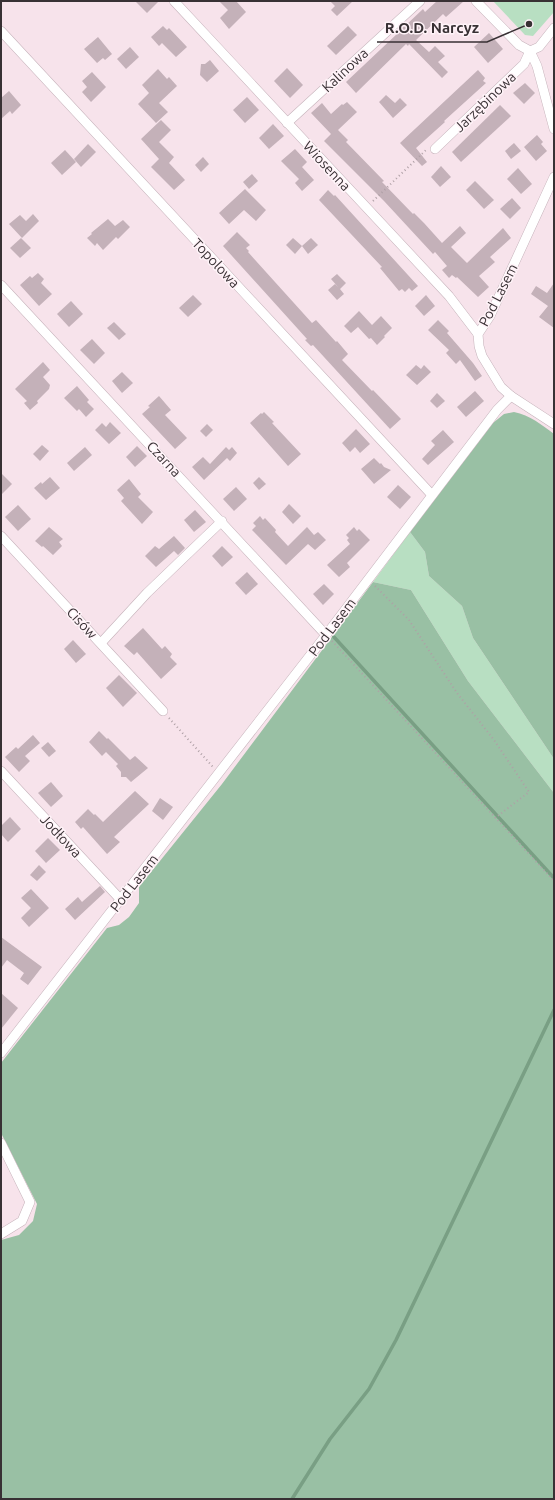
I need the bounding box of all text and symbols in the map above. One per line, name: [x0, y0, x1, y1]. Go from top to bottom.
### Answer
callout: R.O.D. Narcyz: [377, 15, 487, 42]
text: R.O.D. Narcyz: [385, 19, 479, 36]
street label: Kalinowa: [319, 45, 371, 95]
street label: Jarzębinowa: [451, 69, 519, 135]
street label: Wiosenna: [300, 138, 354, 194]
street label: Topolowa: [189, 235, 243, 291]
street label: Pod Lasem: [475, 261, 521, 329]
street label: Czarna: [144, 438, 184, 480]
street label: Pod Lasem: [305, 595, 359, 659]
street label: Cisów: [63, 604, 101, 642]
street label: Jodłowa: [37, 811, 85, 861]
street label: Pod Lasem: [107, 851, 161, 915]

